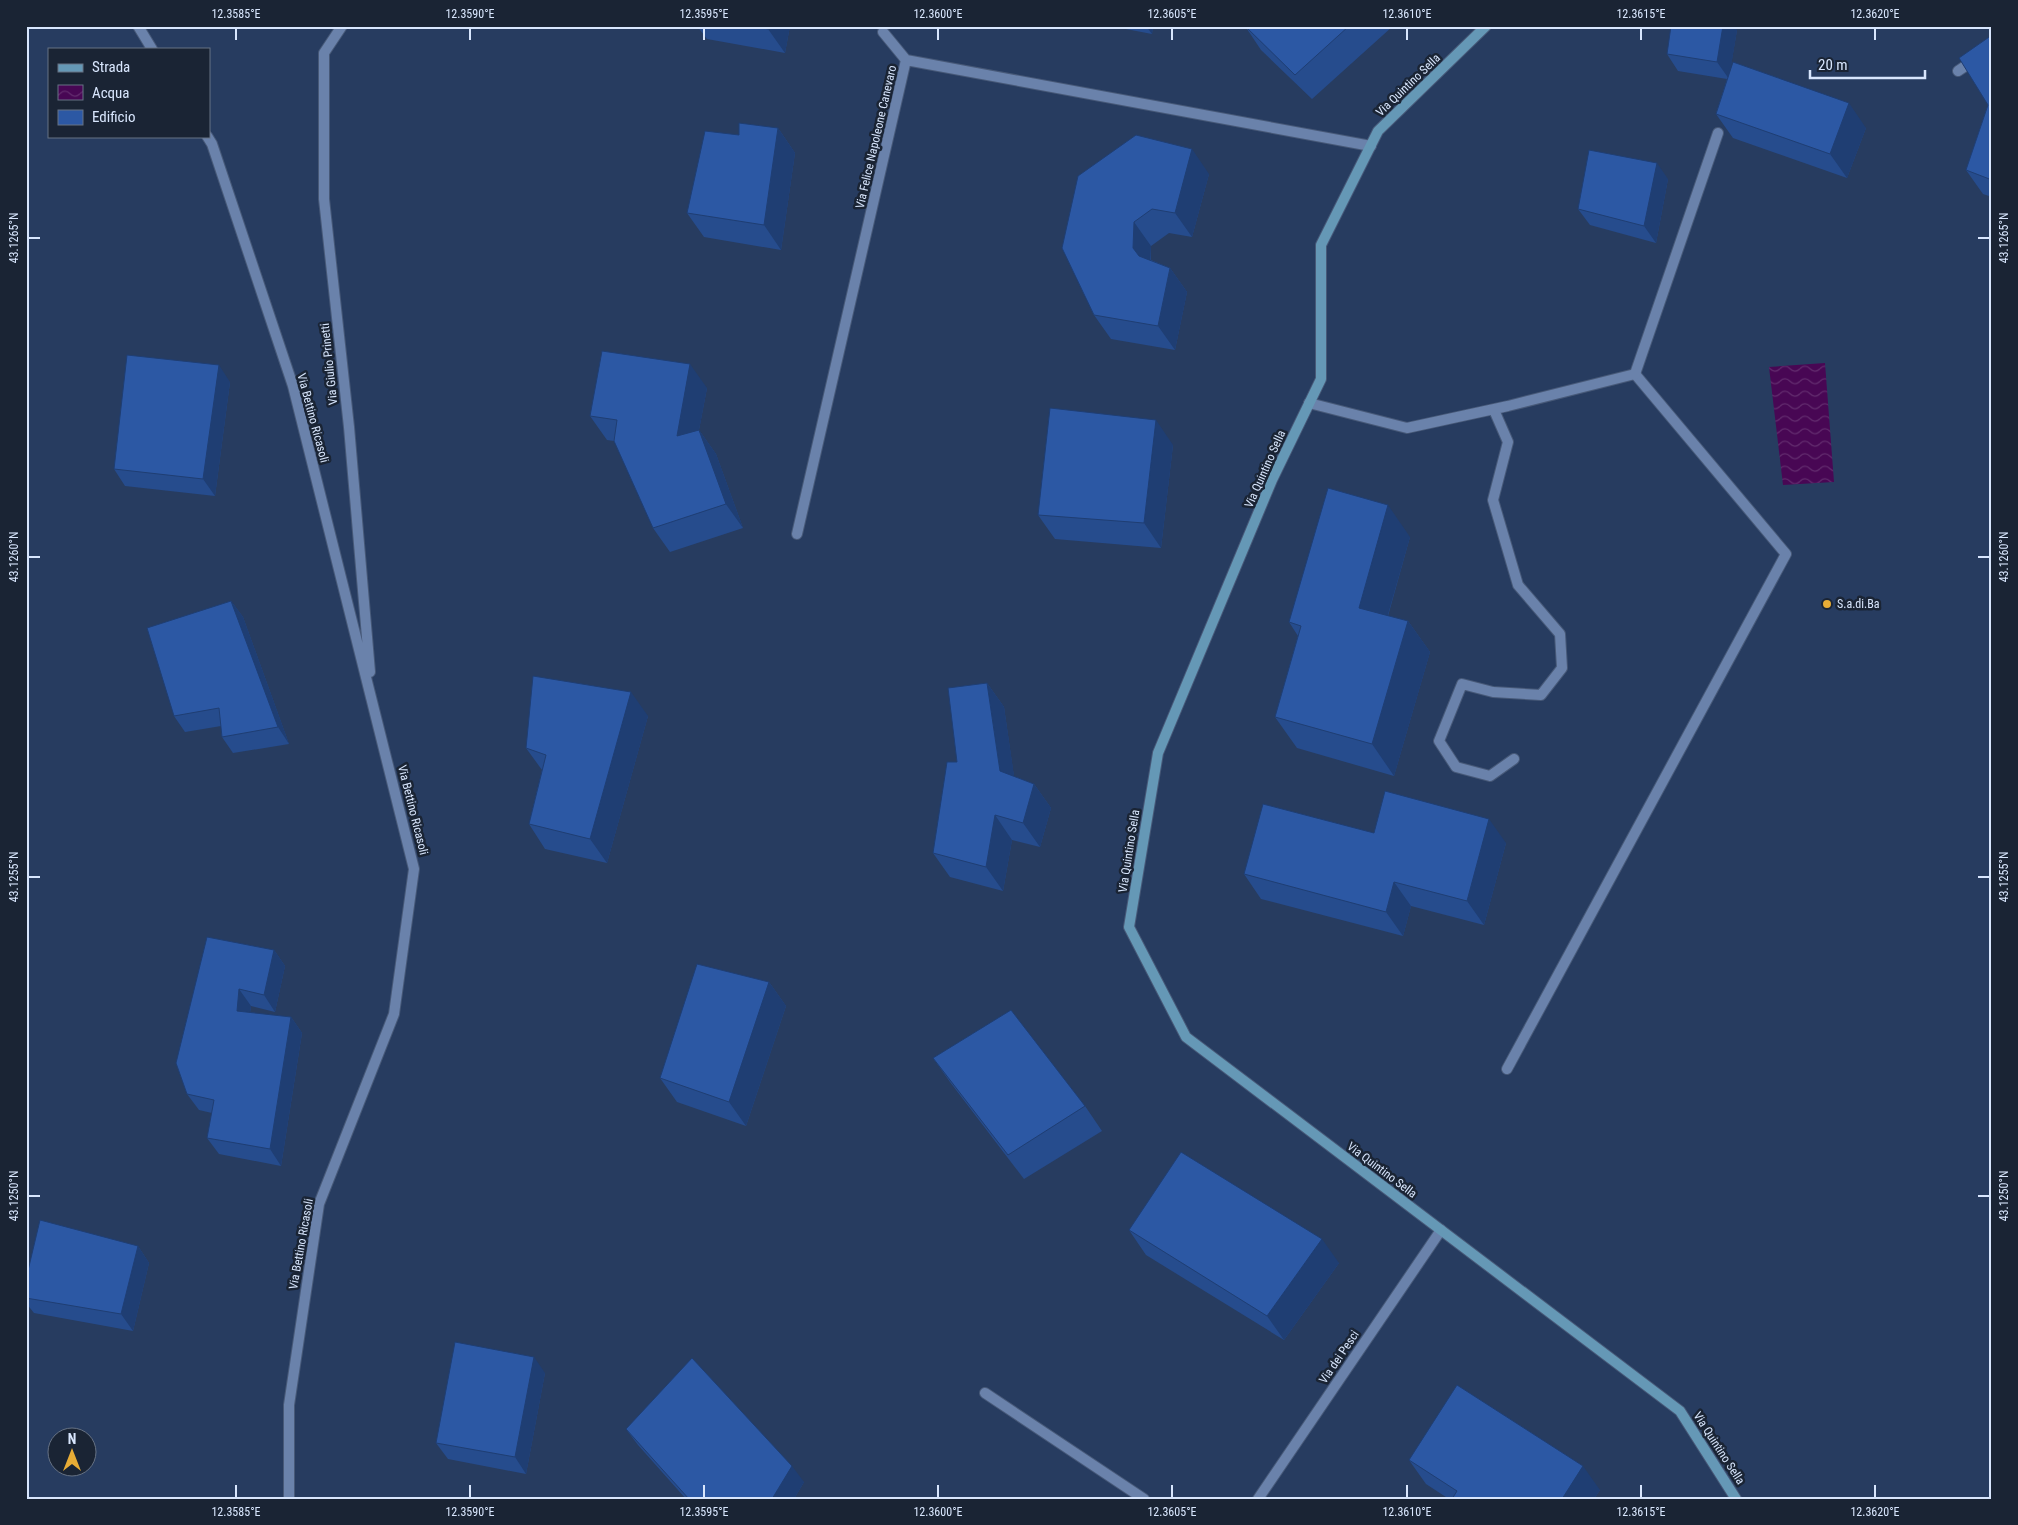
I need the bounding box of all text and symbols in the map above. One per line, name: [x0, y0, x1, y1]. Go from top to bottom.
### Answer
text: 12.3585°E: [211, 7, 261, 21]
text: 12.3590°E: [445, 7, 495, 21]
text: 12.3595°E: [679, 7, 729, 21]
text: 12.3600°E: [913, 7, 963, 21]
text: 12.3605°E: [1147, 7, 1197, 21]
text: 12.3610°E: [1382, 7, 1432, 21]
text: 12.3615°E: [1616, 7, 1666, 21]
text: 12.3620°E: [1850, 7, 1900, 21]
legend: [48, 48, 210, 138]
scale bar: [1810, 48, 1926, 80]
street label: Via Quintino Sella: [1373, 51, 1443, 119]
text: 20 m: [1818, 56, 1848, 74]
text: Strada: [92, 58, 130, 76]
street label: Via Felice Napoleone Canevaro: [853, 64, 899, 210]
text: Acqua: [92, 84, 130, 102]
text: Edificio: [92, 108, 135, 126]
text: 43.1265°N: [7, 213, 21, 263]
text: 43.1265°N: [1997, 213, 2011, 263]
street label: Via Giulio Prinetti: [318, 322, 340, 406]
street label: Via Bettino Ricasoli: [294, 372, 332, 464]
street label: Via Quintino Sella: [1242, 428, 1288, 510]
text: 43.1260°N: [7, 532, 21, 582]
text: 43.1260°N: [1997, 532, 2011, 582]
place label: S.a.di.Ba: [1837, 597, 1880, 611]
marker: S.a.di.Ba: [1821, 598, 1833, 610]
street label: Via Bettino Ricasoli: [395, 764, 431, 856]
street label: Via Quintino Sella: [1116, 808, 1142, 893]
text: 43.1255°N: [7, 852, 21, 902]
text: 43.1255°N: [1997, 852, 2011, 902]
street label: Via Quintino Sella: [1344, 1139, 1420, 1201]
text: 43.1250°N: [7, 1171, 21, 1221]
text: 43.1250°N: [1997, 1171, 2011, 1221]
street label: Via Bettino Ricasoli: [286, 1197, 316, 1291]
street label: Via dei Pesci: [1316, 1328, 1362, 1386]
street label: Via Quintino Sella: [1690, 1409, 1748, 1487]
north arrow: [48, 1428, 98, 1478]
text: N: [68, 1431, 76, 1447]
text: 12.3585°E: [211, 1505, 261, 1519]
text: 12.3590°E: [445, 1505, 495, 1519]
text: 12.3595°E: [679, 1505, 729, 1519]
text: 12.3600°E: [913, 1505, 963, 1519]
text: 12.3605°E: [1147, 1505, 1197, 1519]
text: 12.3610°E: [1382, 1505, 1432, 1519]
text: 12.3615°E: [1616, 1505, 1666, 1519]
text: 12.3620°E: [1850, 1505, 1900, 1519]

